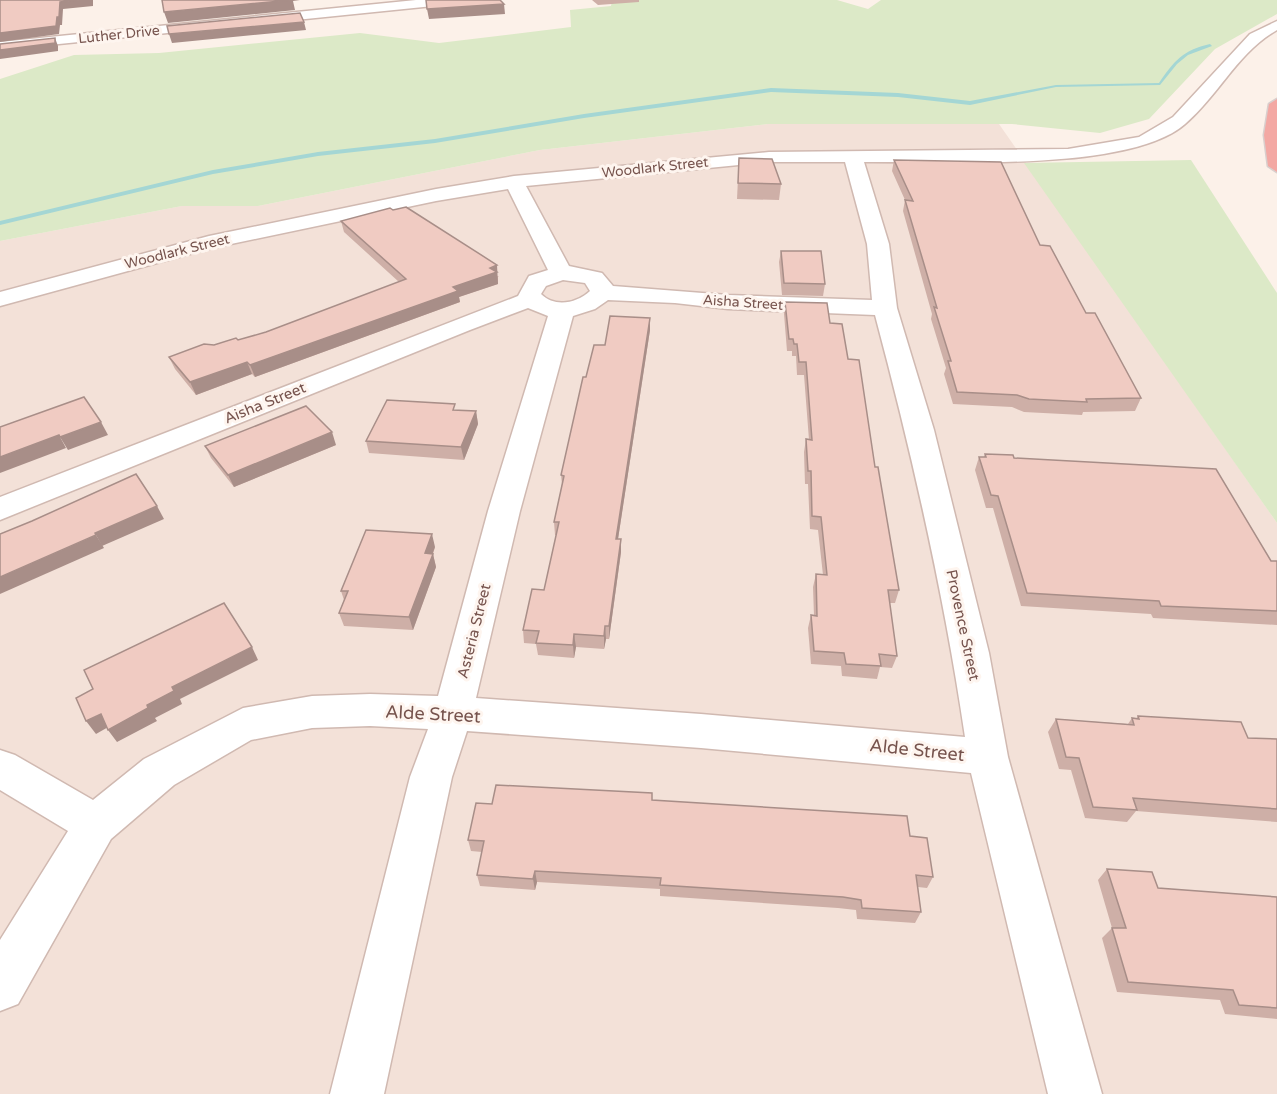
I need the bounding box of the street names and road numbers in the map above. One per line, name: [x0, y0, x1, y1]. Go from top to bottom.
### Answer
street label: Luther Drive: [77, 22, 161, 47]
street label: Woodlark Street: [601, 153, 710, 182]
street label: Woodlark Street: [123, 230, 232, 273]
street label: Aisha Street: [702, 291, 784, 314]
street label: Aisha Street: [222, 378, 309, 428]
street label: Provence Street: [942, 568, 984, 682]
street label: Asteria Street: [454, 581, 495, 680]
street label: Alde Street: [385, 701, 481, 727]
street label: Alde Street: [868, 734, 966, 766]

